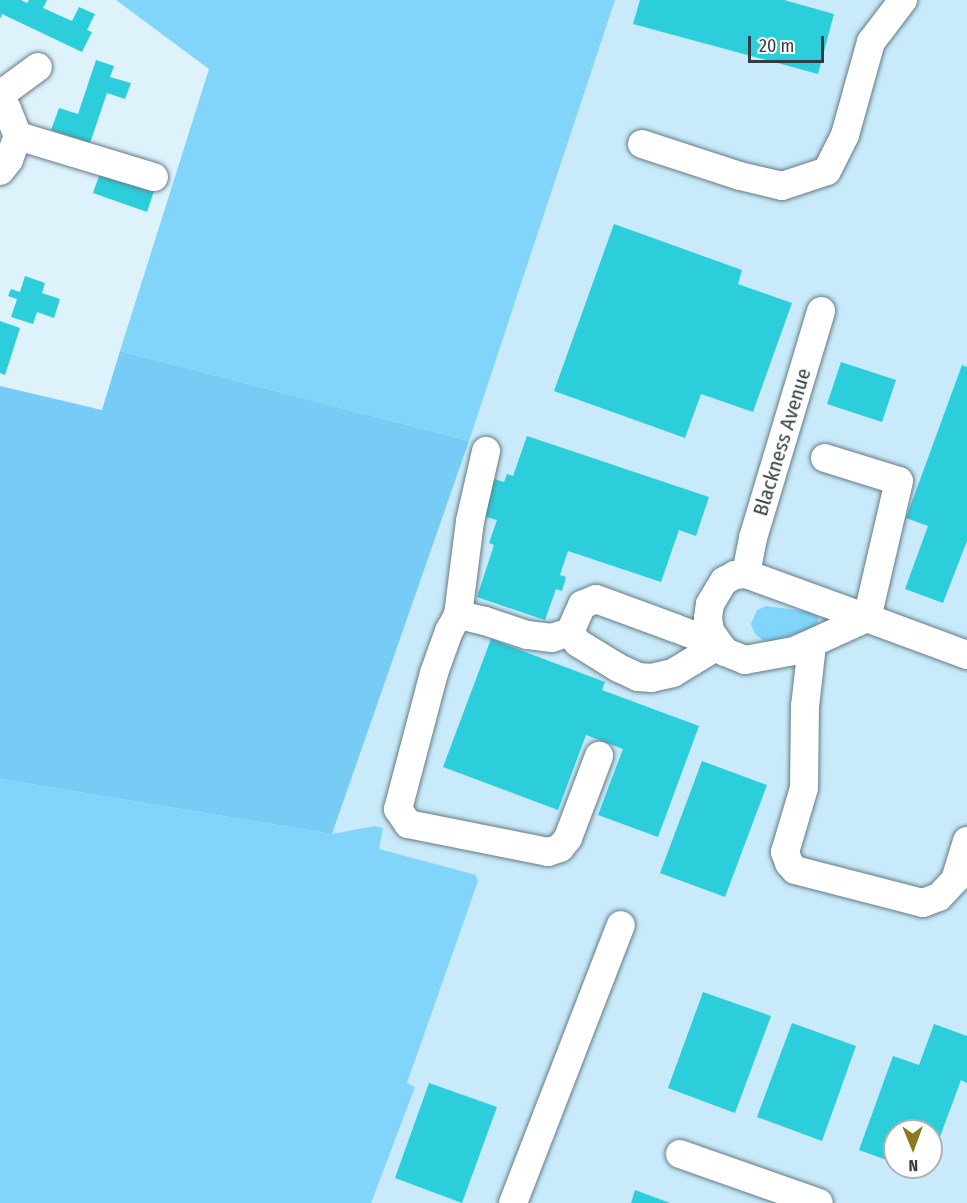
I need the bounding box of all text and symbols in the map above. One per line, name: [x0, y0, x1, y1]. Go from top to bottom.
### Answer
scale bar: [751, 24, 828, 62]
text: 20 m: [759, 35, 794, 57]
street label: Blackness Avenue: [748, 365, 816, 519]
north arrow: [883, 1119, 943, 1179]
text: N: [908, 1156, 918, 1175]

